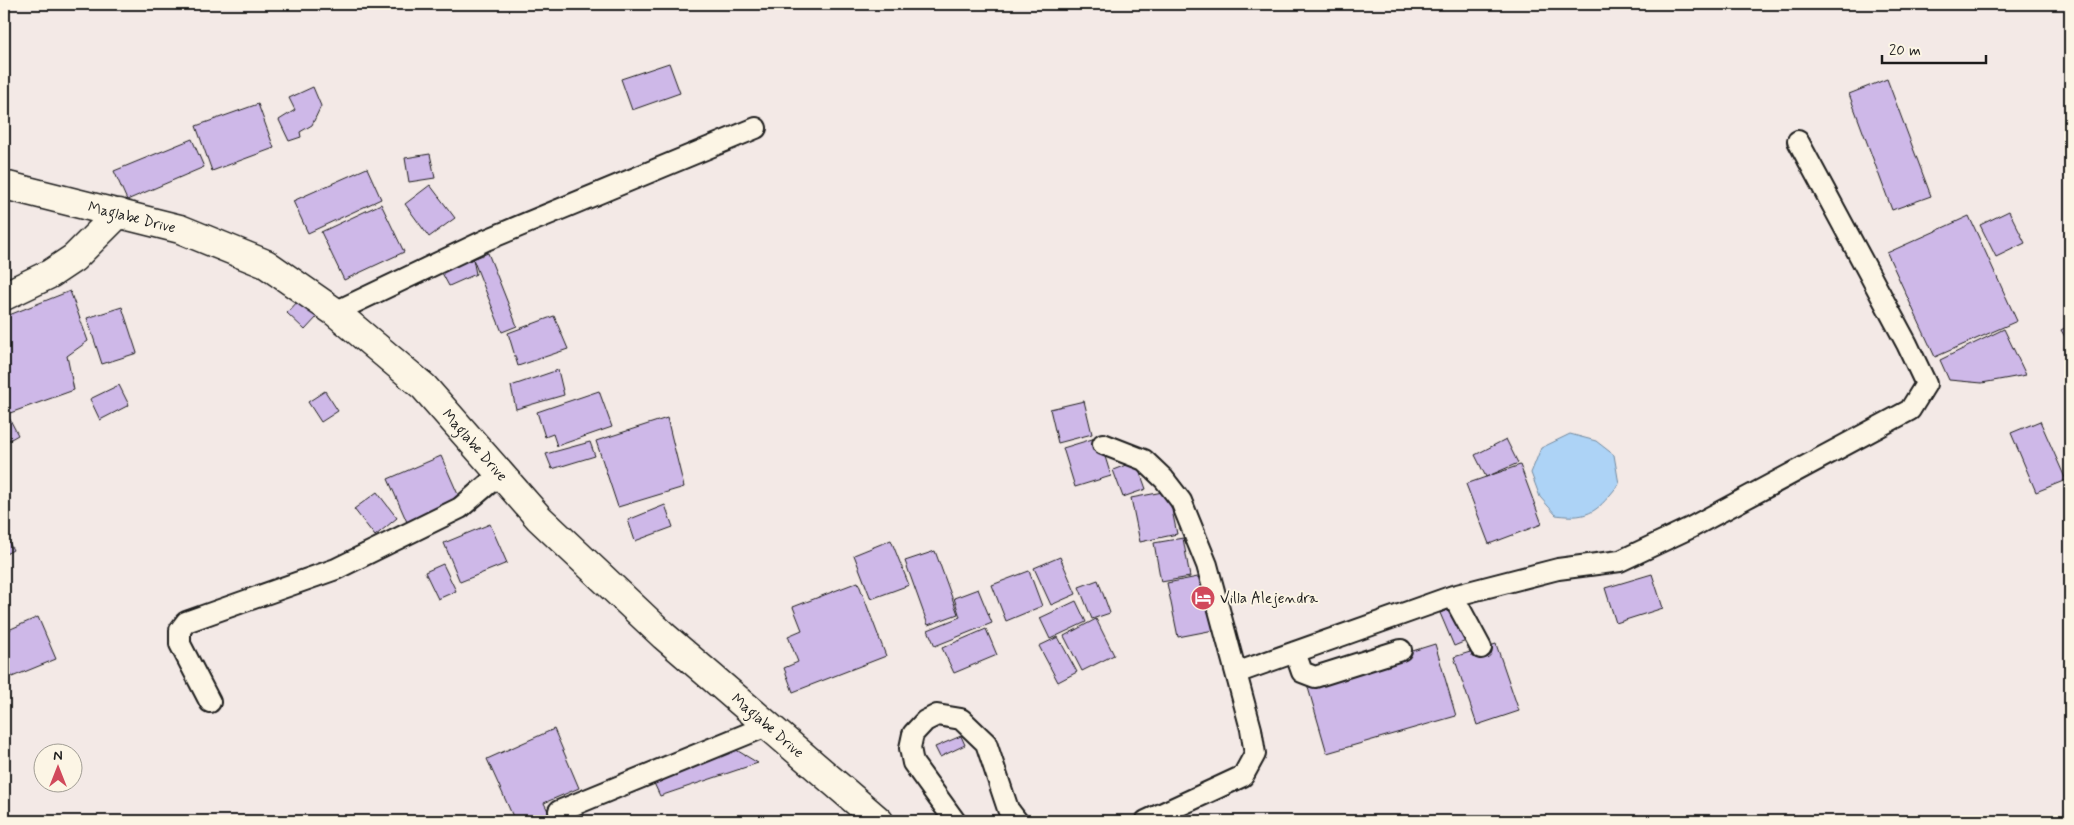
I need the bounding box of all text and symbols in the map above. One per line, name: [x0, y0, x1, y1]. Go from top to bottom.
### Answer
scale bar: [1882, 32, 1985, 64]
text: 20 m: [1889, 41, 1921, 61]
street label: Maglabe Drive: [86, 197, 178, 239]
street label: Maglabe Drive: [437, 405, 512, 486]
hotel icon: Villa Alejendra: [1190, 585, 1216, 611]
place label: Villa Alejendra: [1220, 589, 1319, 609]
street label: Maglabe Drive: [727, 689, 808, 763]
north arrow: [32, 742, 82, 792]
text: N: [53, 747, 63, 765]

